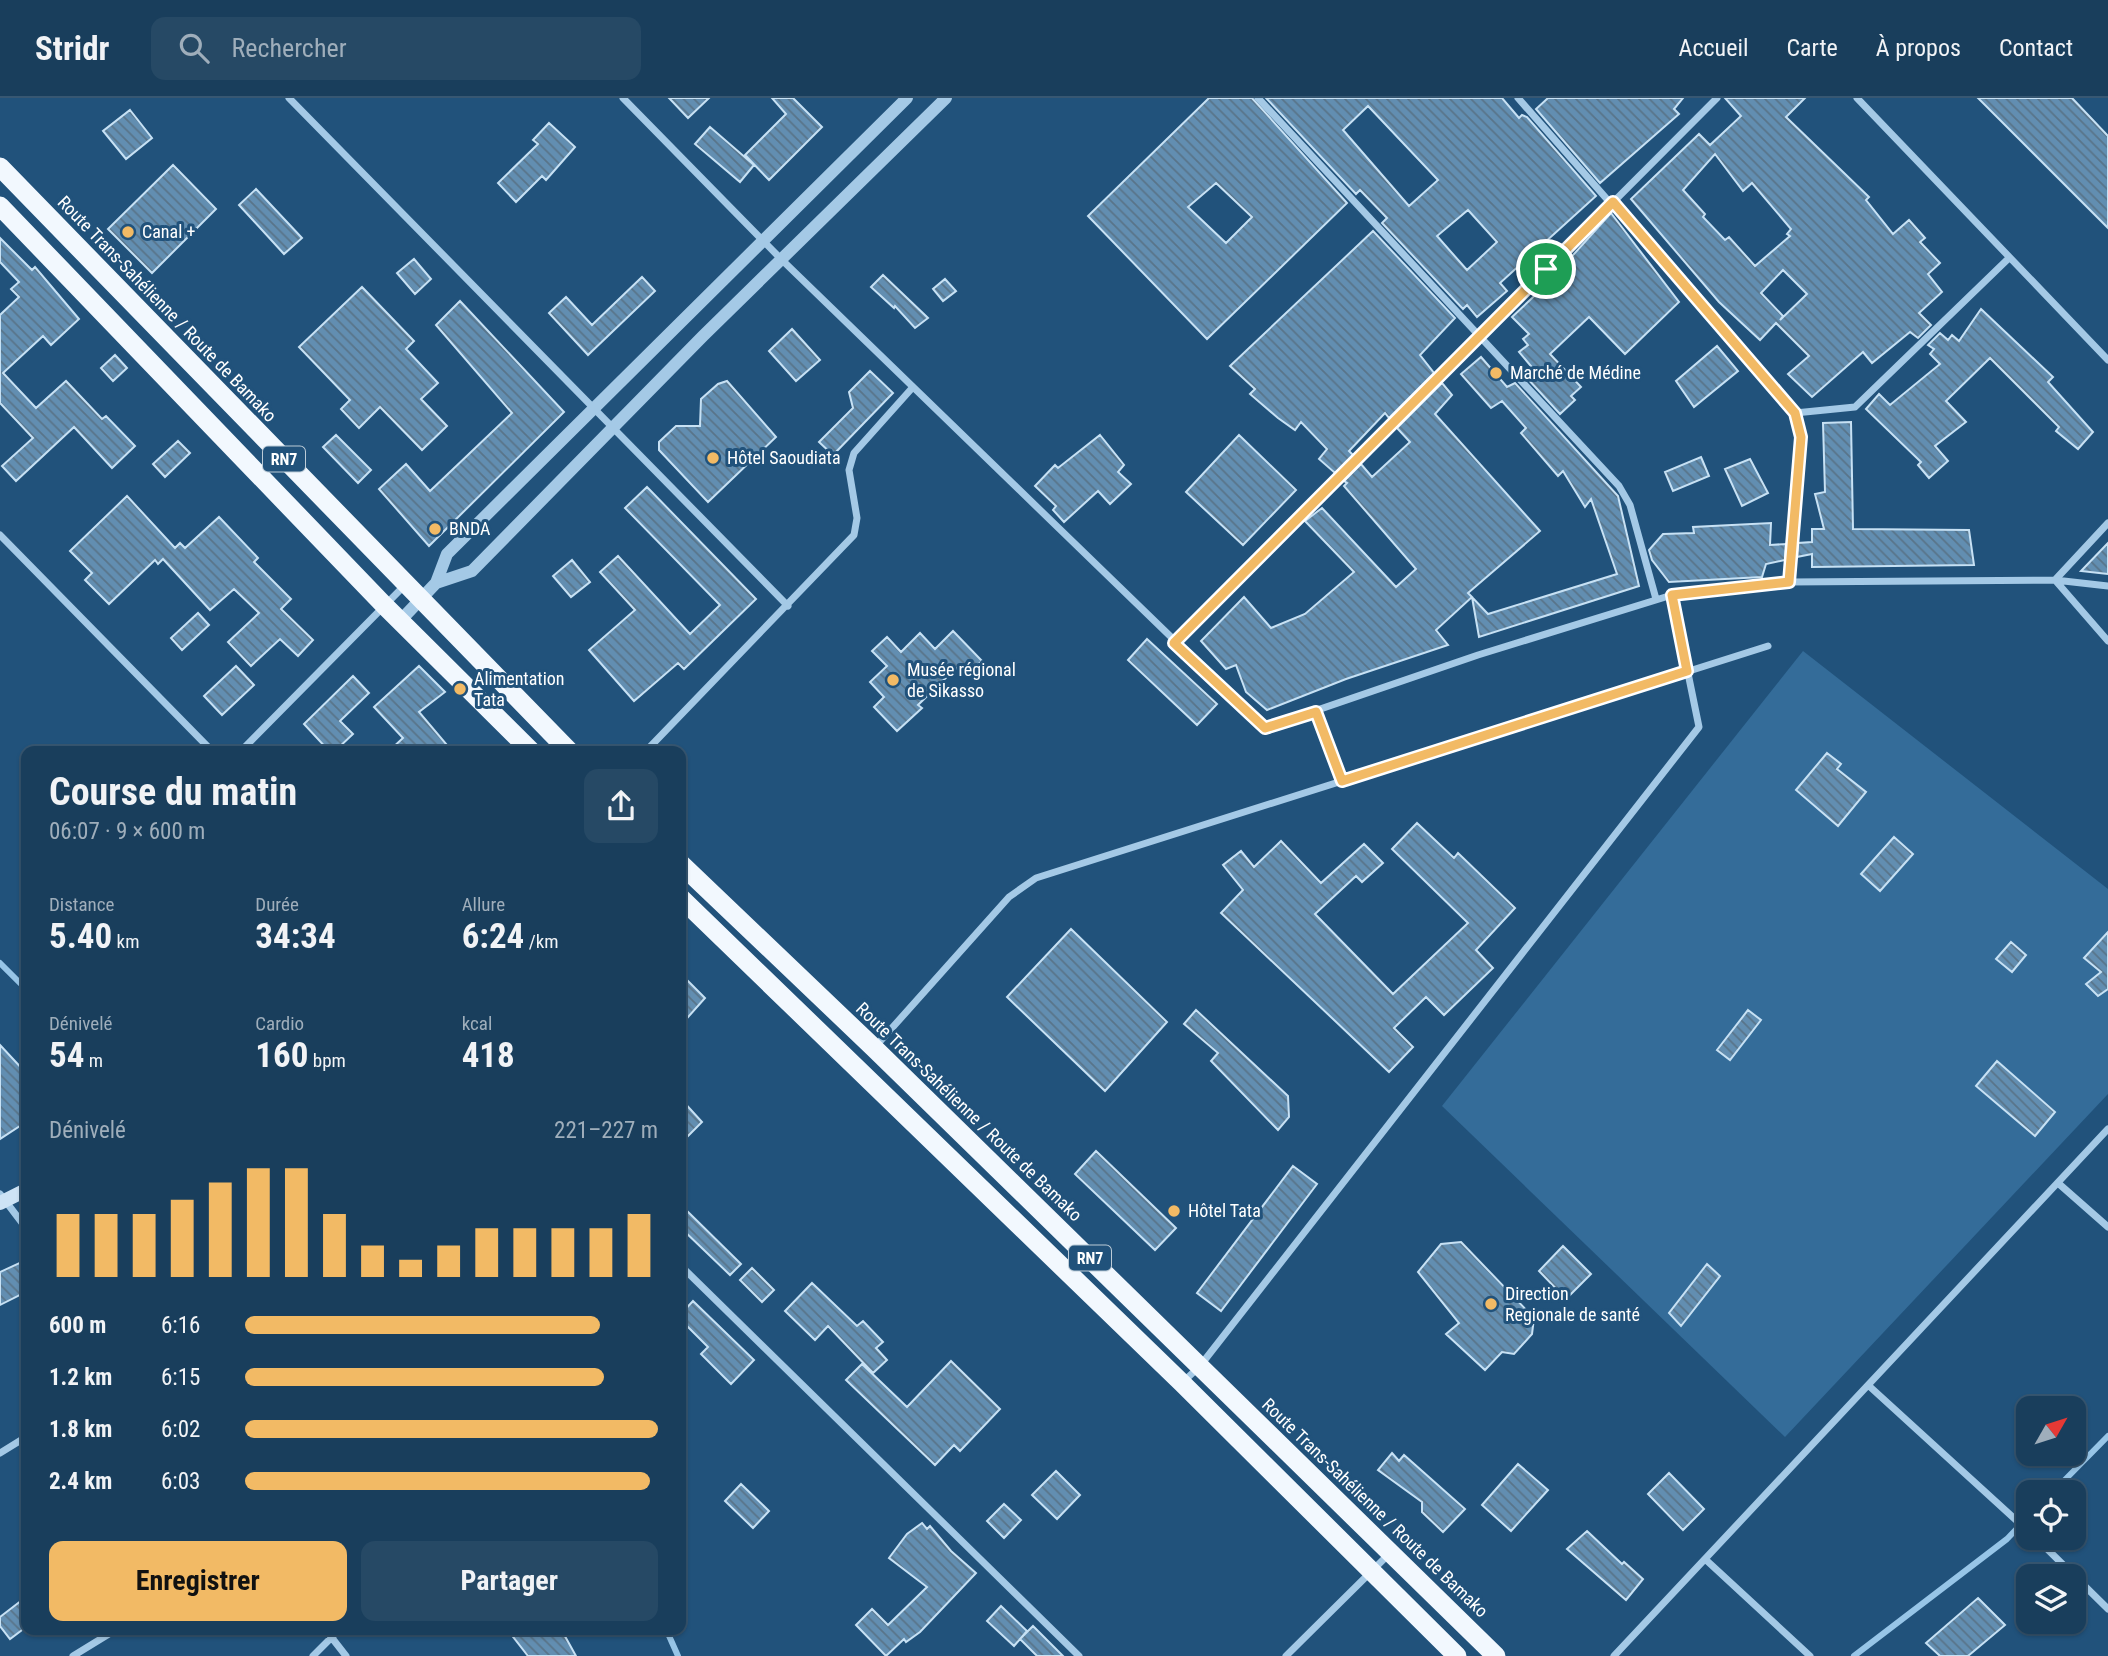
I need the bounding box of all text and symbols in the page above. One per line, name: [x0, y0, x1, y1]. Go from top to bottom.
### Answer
search box: [151, 17, 641, 80]
text: Stridr: [35, 29, 109, 68]
icon: search: [175, 29, 213, 67]
text: Rechercher: [231, 33, 347, 63]
text: Accueil: [1679, 34, 1748, 62]
text: Carte: [1786, 34, 1838, 62]
text: À propos: [1876, 34, 1961, 62]
text: Contact: [1999, 34, 2073, 62]
street label: Route Trans-Sahélienne / Route de Bamako: [54, 191, 281, 426]
place label: Canal +: [142, 221, 195, 242]
marker: Canal +: [120, 224, 136, 240]
pin: [1516, 239, 1576, 299]
icon: arrive: [1527, 250, 1565, 288]
place label: Marché de Médine: [1510, 362, 1641, 383]
marker: Marché de Médine: [1488, 365, 1504, 381]
road number: RN7: [263, 446, 305, 472]
place label: Hôtel Saoudiata: [727, 447, 841, 468]
marker: Hôtel Saoudiata: [705, 450, 721, 466]
place label: BNDA: [449, 518, 491, 539]
marker: BNDA: [427, 521, 443, 537]
place label: Musée régional de Sikasso: [907, 659, 1016, 701]
place label: Alimentation Tata: [474, 668, 565, 710]
marker: Musée régional de Sikasso: [885, 672, 901, 688]
marker: Alimentation Tata: [452, 681, 468, 697]
button: share: [584, 769, 658, 843]
text: Course du matin: [49, 770, 297, 814]
text: 06:07 · 9 × 600 m: [49, 818, 205, 845]
text: Distance: [49, 893, 114, 916]
text: Durée: [255, 893, 299, 916]
text: Allure: [462, 893, 505, 916]
text: 5.40: [49, 916, 112, 957]
text: 34:34: [255, 916, 336, 957]
text: 6:24: [462, 916, 524, 957]
text: km: [112, 930, 139, 953]
text: /km: [524, 930, 559, 953]
street label: Route Trans-Sahélienne / Route de Bamako: [852, 998, 1087, 1225]
text: Dénivelé: [49, 1012, 113, 1035]
text: Cardio: [255, 1012, 304, 1035]
text: kcal: [462, 1012, 492, 1035]
text: 54: [49, 1035, 84, 1076]
text: 160: [255, 1035, 308, 1076]
text: 418: [462, 1035, 515, 1076]
text: m: [84, 1049, 103, 1072]
text: bpm: [308, 1049, 346, 1072]
text: Dénivelé: [49, 1117, 126, 1144]
text: 221–227 m: [554, 1117, 658, 1144]
place label: Hôtel Tata: [1188, 1200, 1261, 1221]
marker: Hôtel Tata: [1166, 1203, 1182, 1219]
road number: RN7: [1069, 1246, 1111, 1270]
place label: Direction Regionale de santé: [1505, 1283, 1640, 1325]
marker: Direction Regionale de santé: [1483, 1296, 1499, 1312]
text: 600 m: [49, 1312, 106, 1339]
text: 6:16: [161, 1312, 200, 1339]
text: 1.2 km: [49, 1364, 112, 1391]
text: 6:15: [161, 1364, 200, 1391]
street label: Route Trans-Sahélienne / Route de Bamako: [1258, 1394, 1493, 1621]
north arrow: [2016, 1396, 2086, 1466]
map controls: [2016, 1396, 2086, 1634]
text: 1.8 km: [49, 1416, 112, 1443]
text: 6:02: [161, 1416, 200, 1443]
text: 2.4 km: [49, 1468, 112, 1495]
text: 6:03: [161, 1468, 200, 1495]
button: locate: [2016, 1480, 2086, 1550]
button: Enregistrer: [49, 1541, 347, 1621]
button: Partager: [361, 1541, 658, 1621]
button: layers: [2016, 1564, 2086, 1634]

